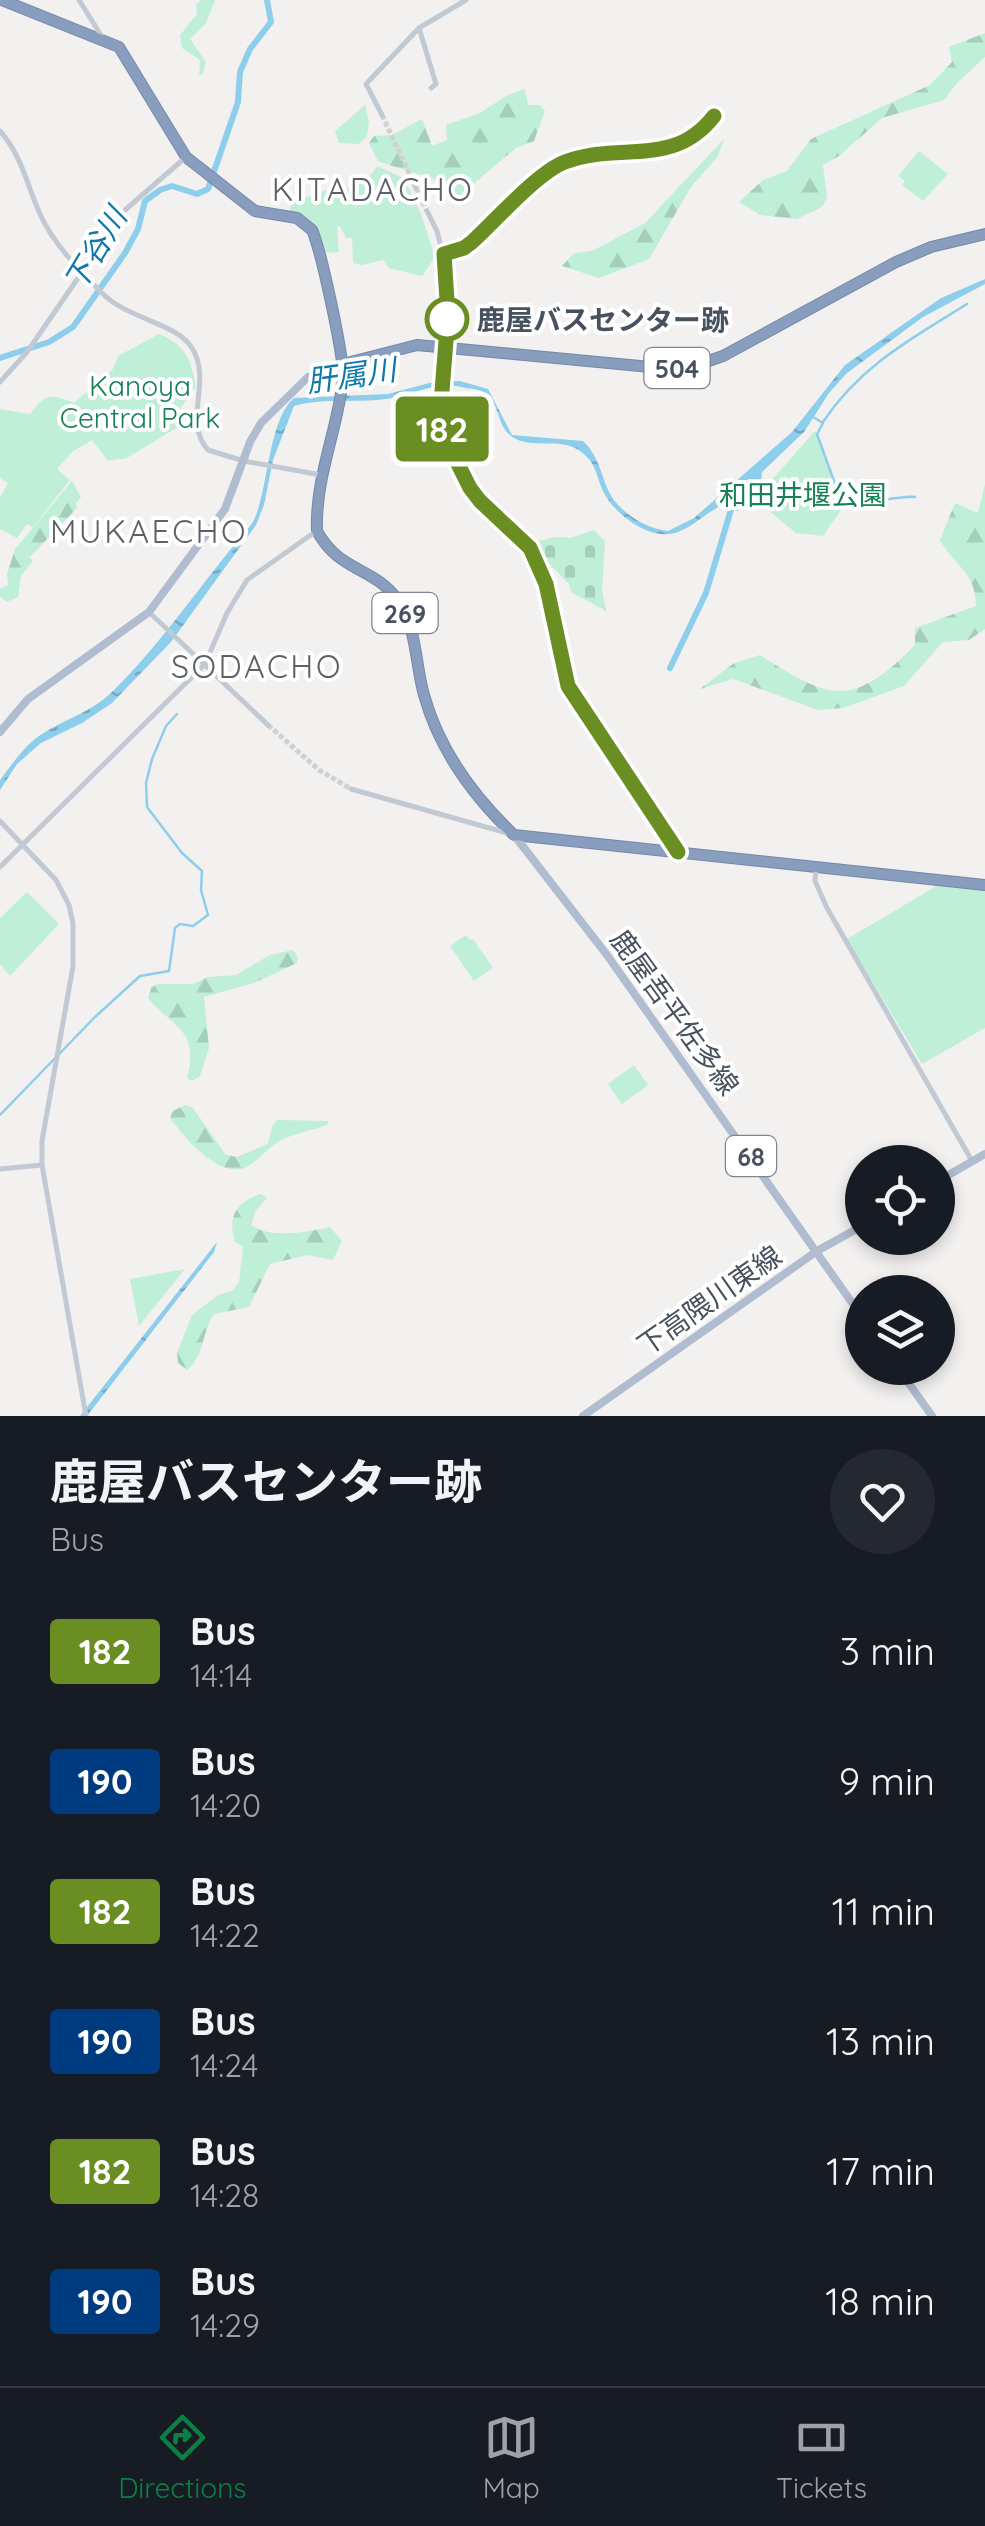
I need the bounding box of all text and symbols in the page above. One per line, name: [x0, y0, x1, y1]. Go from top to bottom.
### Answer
district label: KITADACHO: [272, 169, 474, 209]
water label: 下谷川: [56, 198, 136, 297]
marker: 鹿屋バスセンター跡: [426, 298, 468, 340]
place label: 鹿屋バスセンター跡: [477, 302, 729, 337]
road number: 504: [644, 348, 710, 388]
water label: 肝属川: [304, 350, 401, 400]
park label: Kanoya Central Park: [60, 368, 220, 435]
line badge: 182: [384, 396, 500, 462]
text: 182: [416, 407, 468, 451]
park label: 和田井堰公園: [719, 477, 887, 512]
district label: MUKAECHO: [50, 511, 248, 551]
road number: 269: [372, 593, 438, 633]
district label: SODACHO: [171, 646, 343, 686]
street label: 鹿屋吾平佐多線: [603, 922, 747, 1102]
road number: 68: [726, 1136, 776, 1176]
map controls: [845, 1145, 955, 1385]
button: locate: [845, 1145, 955, 1255]
street label: 下高隈川東線: [630, 1237, 788, 1363]
button: layers: [845, 1275, 955, 1385]
button: heart: [830, 1449, 935, 1554]
text: 鹿屋バスセンター跡: [50, 1451, 482, 1511]
text: Bus: [50, 1519, 104, 1559]
text: Bus: [190, 1607, 256, 1655]
text: 3 min: [840, 1627, 935, 1675]
text: 182: [79, 1629, 131, 1673]
text: 14:14: [190, 1655, 252, 1695]
text: Bus: [190, 1737, 256, 1785]
text: 9 min: [839, 1757, 935, 1805]
text: 190: [78, 1759, 133, 1803]
text: 14:20: [190, 1785, 261, 1825]
text: Bus: [190, 1867, 256, 1915]
text: 11 min: [832, 1887, 935, 1935]
text: 182: [79, 1889, 131, 1933]
text: 14:22: [190, 1915, 260, 1955]
text: Bus: [190, 1997, 256, 2045]
text: 13 min: [826, 2017, 935, 2065]
text: 190: [78, 2019, 133, 2063]
text: 14:24: [190, 2045, 258, 2085]
text: Bus: [190, 2127, 256, 2175]
text: 17 min: [826, 2147, 935, 2195]
text: 182: [79, 2149, 131, 2193]
text: 14:28: [190, 2175, 259, 2215]
text: Bus: [190, 2257, 256, 2305]
text: 18 min: [825, 2277, 935, 2325]
text: 190: [78, 2279, 133, 2323]
text: 14:29: [190, 2305, 260, 2345]
tab: Directions: [118, 2410, 246, 2505]
tab: Map: [483, 2410, 540, 2505]
tab: Tickets: [776, 2410, 867, 2505]

